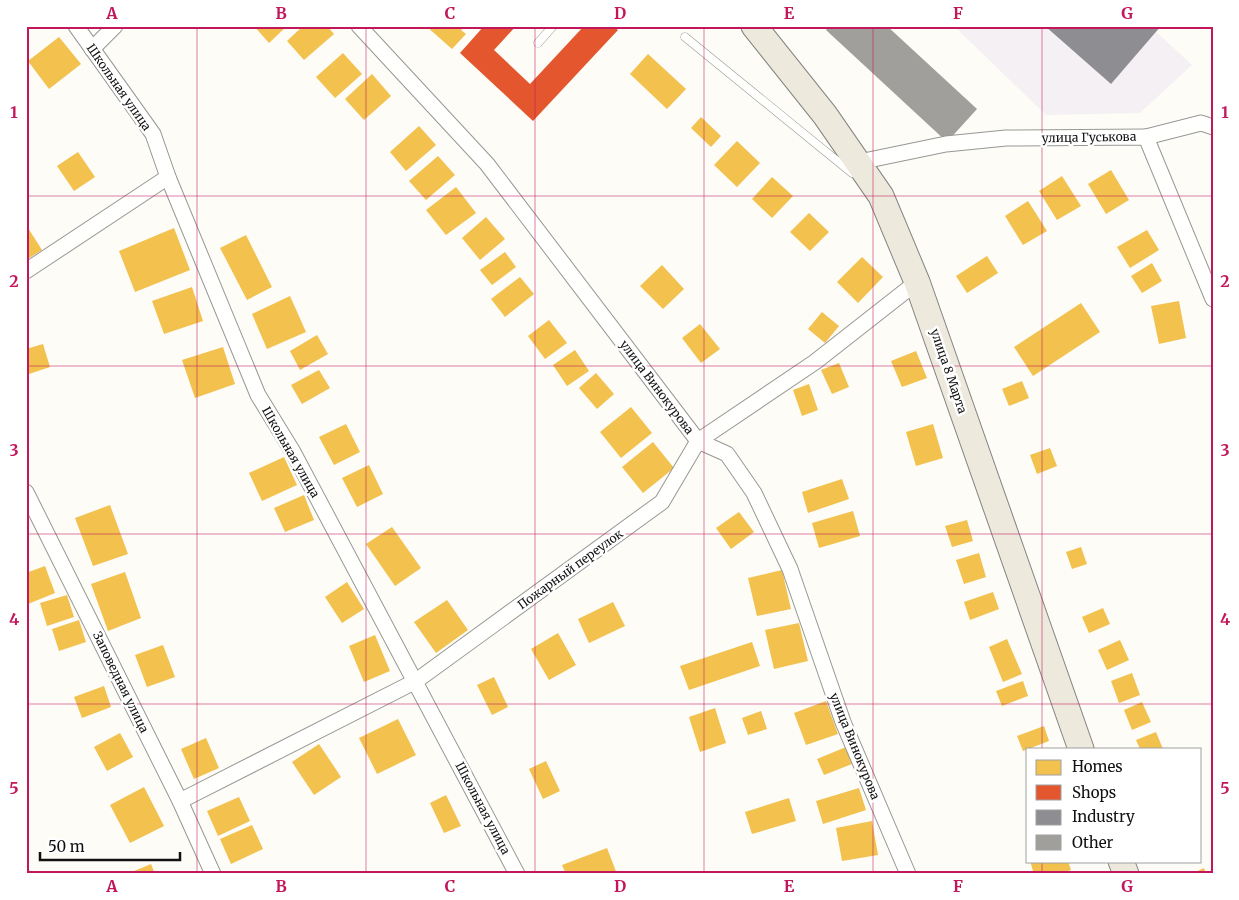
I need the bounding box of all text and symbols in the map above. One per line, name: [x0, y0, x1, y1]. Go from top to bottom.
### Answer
text: A: [105, 3, 118, 23]
text: B: [275, 3, 287, 23]
text: C: [445, 3, 455, 23]
text: D: [614, 3, 626, 23]
text: E: [784, 3, 795, 23]
text: F: [953, 3, 963, 23]
text: G: [1121, 3, 1133, 23]
street label: Школьная улица: [83, 41, 155, 134]
text: 1: [10, 102, 18, 122]
text: 1: [1221, 102, 1229, 122]
street label: улица Гуськова: [1042, 129, 1137, 145]
text: 2: [9, 271, 19, 291]
text: 2: [1220, 271, 1230, 291]
street label: улица 8 Марта: [927, 327, 971, 416]
street label: улица Винокурова: [617, 337, 698, 437]
street label: Школьная улица: [259, 404, 323, 501]
text: 3: [9, 440, 19, 460]
text: 3: [1220, 440, 1230, 460]
street label: Пожарный переулок: [514, 525, 626, 612]
text: 4: [9, 609, 19, 629]
text: 4: [1220, 609, 1230, 629]
street label: Заповедная улица: [90, 629, 152, 736]
street label: улица Винокурова: [827, 690, 883, 802]
legend: [1026, 748, 1202, 862]
text: Homes: [1072, 757, 1123, 776]
street label: Школьная улица: [452, 759, 514, 857]
text: 5: [9, 778, 19, 798]
text: 5: [1220, 778, 1230, 798]
text: Shops: [1072, 783, 1116, 802]
text: Industry: [1072, 807, 1135, 826]
scale bar: [40, 830, 180, 862]
text: Other: [1072, 833, 1114, 852]
text: 50 m: [48, 837, 85, 856]
text: A: [105, 876, 118, 896]
text: B: [275, 876, 287, 896]
text: C: [445, 876, 455, 896]
text: D: [614, 876, 626, 896]
text: E: [784, 876, 795, 896]
text: F: [953, 876, 963, 896]
text: G: [1121, 876, 1133, 896]

